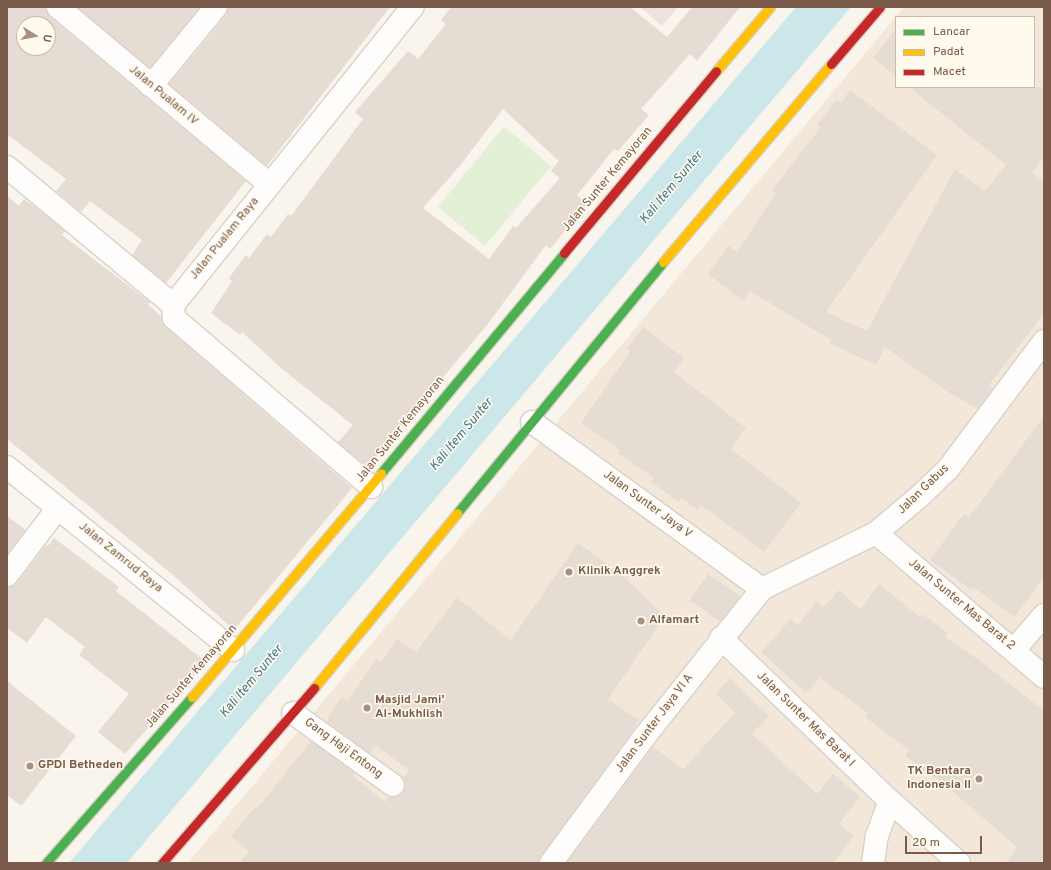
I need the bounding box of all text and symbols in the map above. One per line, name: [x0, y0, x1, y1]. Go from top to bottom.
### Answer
north arrow: [16, 16, 56, 56]
legend: [895, 16, 1035, 88]
text: Lancar: [933, 24, 970, 40]
text: U: [39, 33, 54, 43]
text: Padat: [933, 44, 964, 60]
street label: Jalan Pualam IV: [125, 63, 201, 129]
text: Macet: [933, 64, 966, 80]
street label: Jalan Sunter Kemayoran: [560, 125, 656, 235]
water label: Kali Item Sunter: [637, 148, 707, 228]
street label: Jalan Pualam Raya: [187, 195, 263, 283]
street label: Jalan Sunter Kemayoran: [354, 374, 448, 486]
water label: Kali Item Sunter: [427, 395, 497, 475]
street label: Jalan Gabus: [895, 462, 953, 518]
street label: Jalan Sunter Jaya V: [599, 468, 695, 542]
street label: Jalan Zamrud Raya: [75, 520, 165, 596]
street label: Jalan Sunter Mas Barat 2: [905, 556, 1017, 654]
place label: Klinik Anggrek: [578, 565, 661, 579]
marker: Klinik Anggrek: [563, 566, 575, 578]
place label: Alfamart: [649, 614, 699, 628]
marker: Alfamart: [636, 616, 646, 626]
street label: Jalan Sunter Kemayoran: [143, 622, 241, 732]
water label: Kali Item Sunter: [217, 642, 287, 722]
street label: Jalan Sunter Mas Barat I: [753, 669, 857, 771]
street label: Jalan Sunter Jaya VI A: [613, 671, 697, 777]
place label: Masjid Jami' Al-Mukhlish: [375, 694, 444, 722]
marker: Masjid Jami' Al-Mukhlish: [362, 703, 372, 713]
street label: Gang Haji Entong: [301, 716, 385, 782]
place label: GPDI Betheden: [38, 759, 123, 773]
marker: GPDI Betheden: [25, 761, 35, 771]
place label: TK Bentara Indonesia II: [907, 765, 971, 793]
marker: TK Bentara Indonesia II: [974, 774, 984, 784]
scale bar: [907, 828, 984, 854]
text: 20 m: [912, 835, 940, 851]

